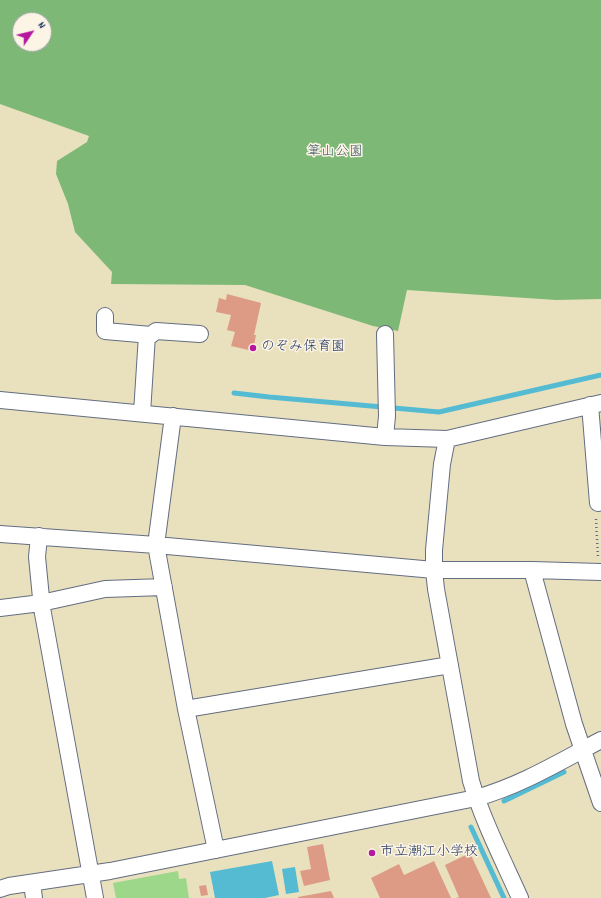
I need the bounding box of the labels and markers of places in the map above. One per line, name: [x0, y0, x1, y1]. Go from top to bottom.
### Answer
place label: のぞみ保育園: [261, 340, 345, 356]
marker: のぞみ保育園: [248, 343, 258, 353]
place label: 市立潮江小学校: [380, 845, 478, 861]
marker: 市立潮江小学校: [367, 848, 377, 858]

